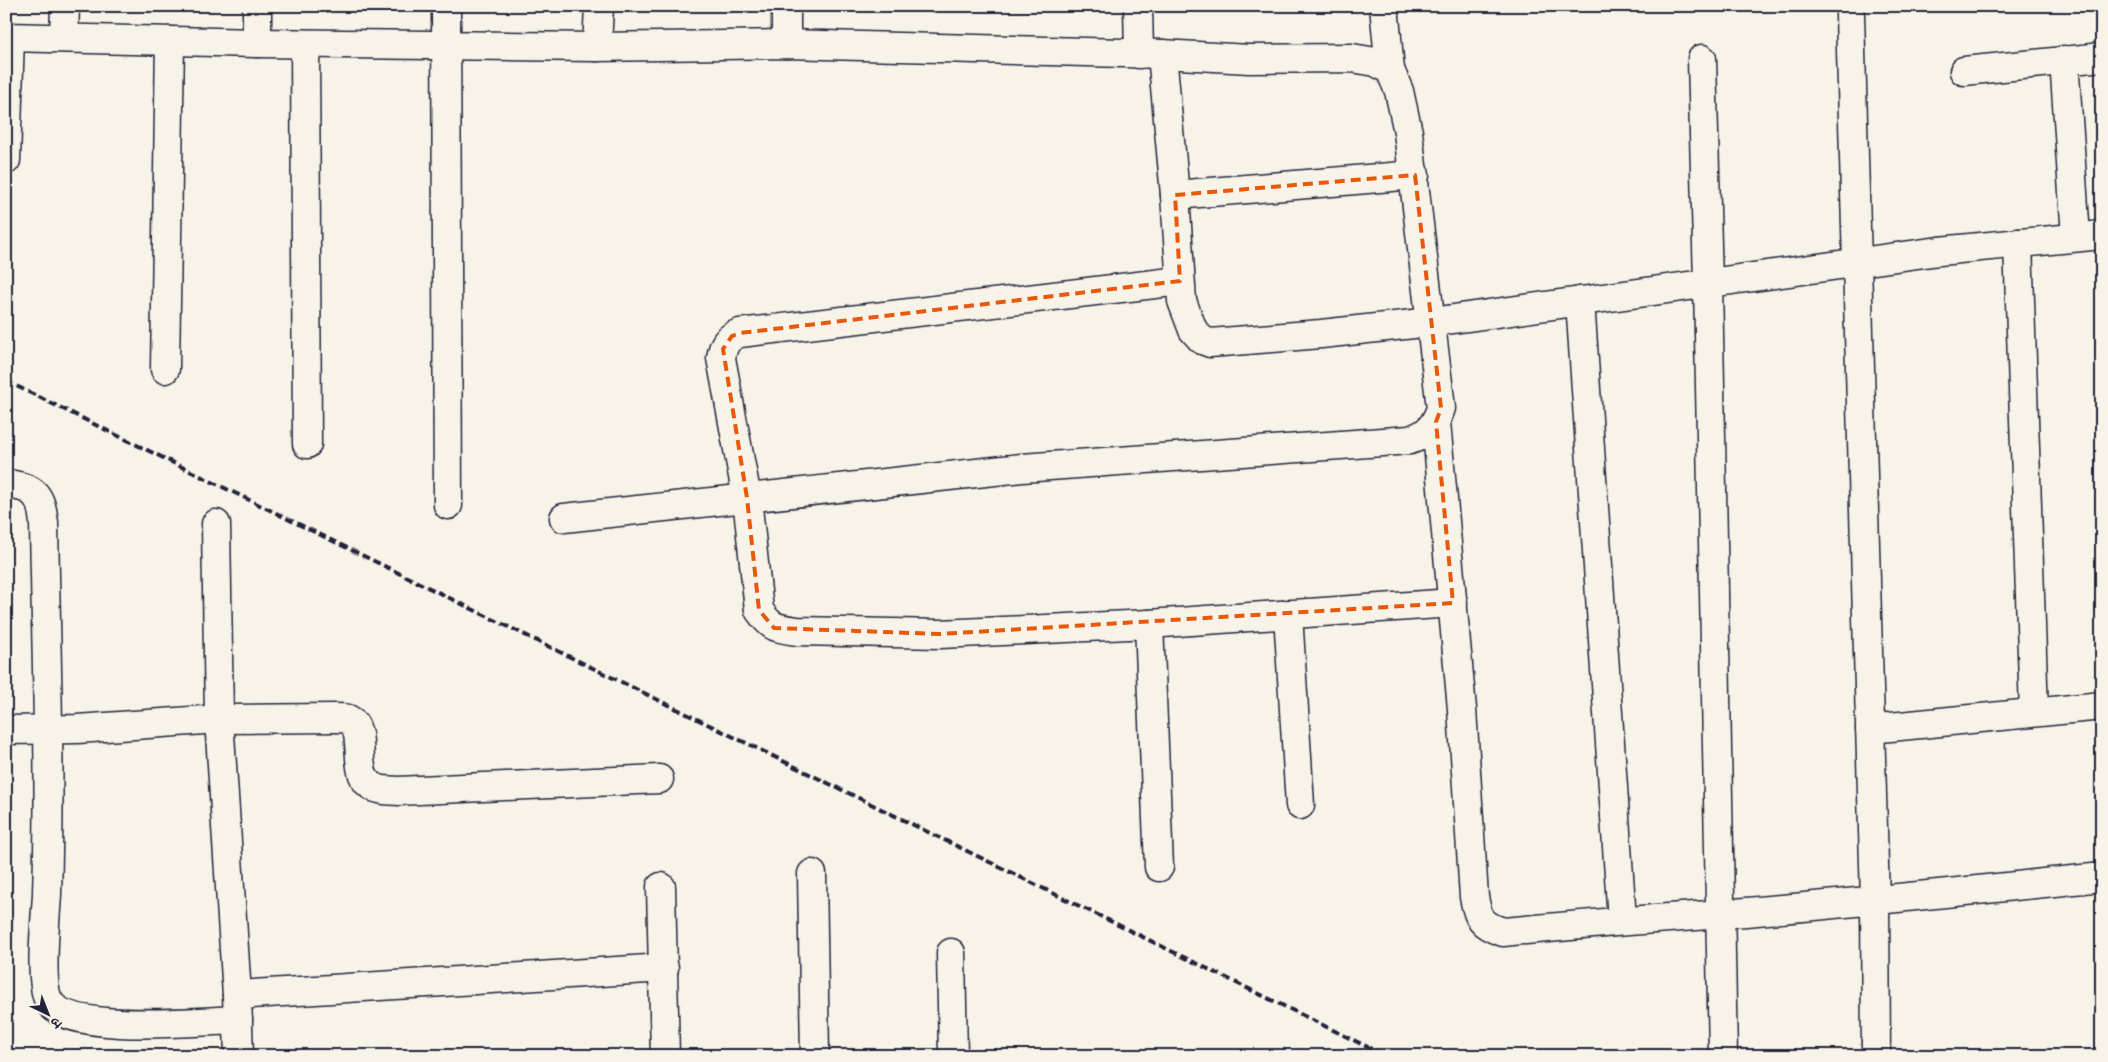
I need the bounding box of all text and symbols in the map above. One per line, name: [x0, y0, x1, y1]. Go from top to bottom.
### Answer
north arrow: [22, 990, 72, 1040]
text: उ: [45, 1011, 66, 1033]

